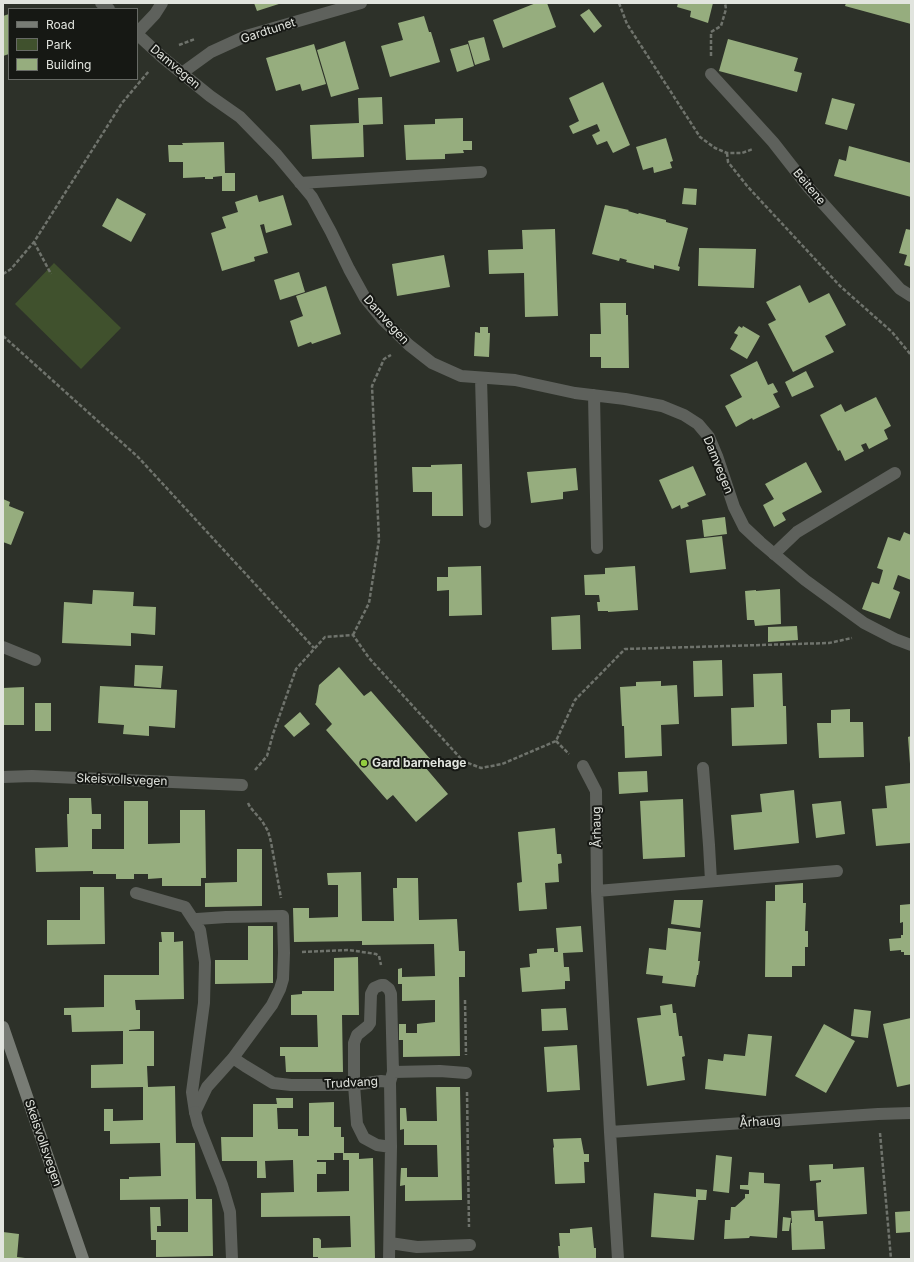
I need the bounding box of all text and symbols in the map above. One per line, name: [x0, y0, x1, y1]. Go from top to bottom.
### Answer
legend: [8, 8, 138, 80]
street label: Gardtunet: [239, 15, 297, 47]
text: Road: [46, 17, 75, 32]
text: Park: [46, 37, 72, 52]
street label: Damvegen: [147, 42, 203, 92]
text: Building: [46, 57, 91, 72]
street label: Beitene: [790, 166, 828, 208]
street label: Damvegen: [360, 293, 412, 347]
street label: Damvegen: [700, 434, 736, 496]
place label: Gard barnehage: [372, 756, 466, 770]
marker: Gard barnehage: [359, 758, 369, 768]
street label: Skeisvollsvegen: [76, 771, 168, 789]
street label: Århaug: [589, 806, 605, 848]
street label: Trudvang: [324, 1074, 378, 1092]
street label: Skeisvollsvegen: [21, 1098, 65, 1188]
street label: Århaug: [739, 1113, 781, 1131]

